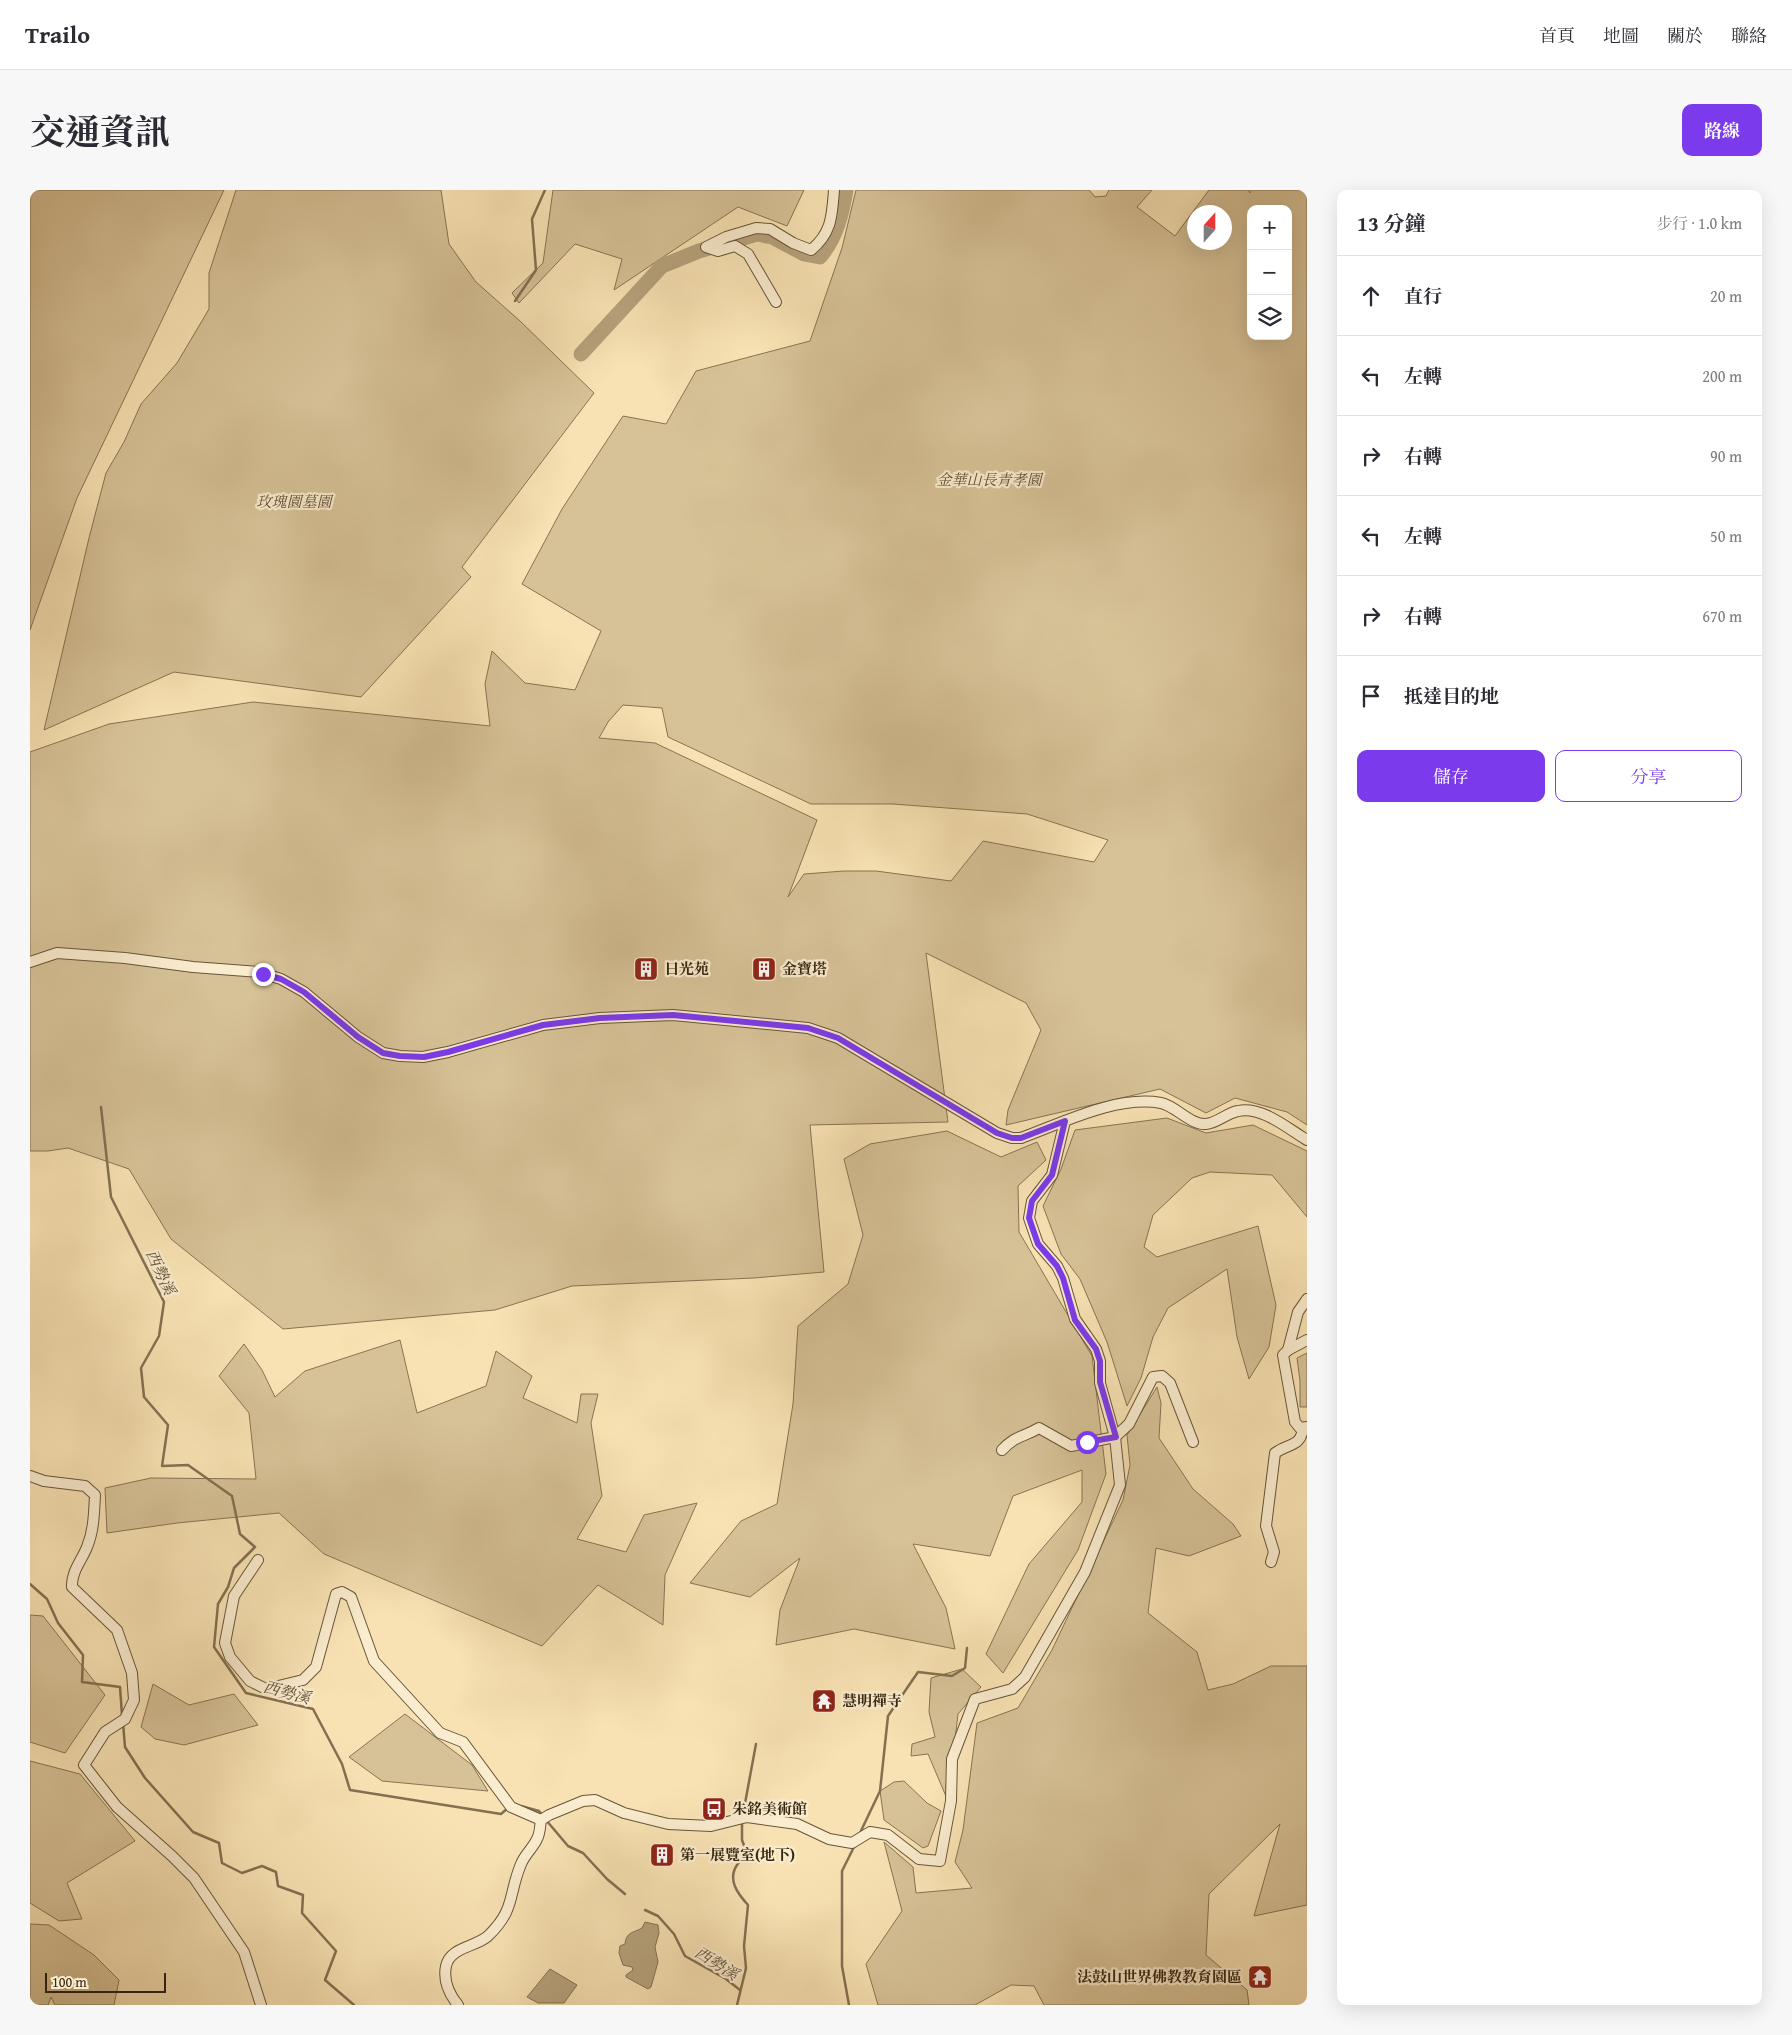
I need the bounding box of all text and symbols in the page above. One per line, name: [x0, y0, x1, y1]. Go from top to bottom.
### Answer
text: Trailo: [25, 17, 90, 52]
text: 首頁: [1539, 22, 1575, 49]
text: 地圖: [1603, 22, 1639, 49]
text: 關於: [1667, 22, 1703, 49]
text: 聯絡: [1731, 22, 1767, 49]
button: 路線: [1682, 104, 1762, 156]
text: 交通資訊: [30, 106, 170, 157]
north arrow: [1187, 205, 1232, 250]
map controls: [1247, 205, 1292, 340]
button: +: [1247, 205, 1292, 250]
text: 13 分鐘: [1357, 208, 1425, 239]
text: 步行 · 1.0 km: [1656, 211, 1742, 235]
button: −: [1247, 250, 1292, 295]
icon: ahead: [1357, 282, 1385, 310]
text: 直行: [1404, 282, 1442, 310]
text: 20 m: [1710, 284, 1742, 308]
button: layers: [1247, 295, 1292, 340]
icon: left: [1357, 362, 1385, 390]
text: 左轉: [1404, 362, 1442, 390]
text: 200 m: [1702, 364, 1742, 388]
icon: right: [1357, 442, 1385, 470]
text: 右轉: [1404, 442, 1442, 470]
text: 90 m: [1710, 444, 1742, 468]
park label: 金華山長青孝園: [936, 469, 1043, 490]
park label: 玫瑰園墓園: [256, 491, 333, 512]
icon: left: [1357, 522, 1385, 550]
text: 左轉: [1404, 522, 1442, 550]
text: 50 m: [1710, 524, 1742, 548]
icon: right: [1357, 602, 1385, 630]
text: 右轉: [1404, 602, 1442, 630]
text: 670 m: [1702, 604, 1742, 628]
icon: arrive: [1357, 682, 1385, 710]
text: 抵達目的地: [1404, 682, 1499, 710]
button: 儲存: [1357, 750, 1545, 802]
button: 分享: [1555, 750, 1742, 802]
building icon: 日光苑: [633, 956, 659, 982]
building icon: 金寶塔: [751, 956, 777, 982]
place label: 日光苑: [664, 958, 709, 979]
place label: 金寶塔: [782, 958, 827, 979]
route end: [252, 963, 275, 986]
water label: 西勢溪: [140, 1245, 183, 1301]
route start: [1076, 1431, 1099, 1454]
water label: 西勢溪: [261, 1674, 315, 1710]
temple icon: 慧明禪寺: [811, 1688, 837, 1714]
place label: 慧明禪寺: [842, 1690, 902, 1711]
bus stop icon: 朱銘美術館: [701, 1796, 727, 1822]
place label: 朱銘美術館: [732, 1798, 807, 1819]
building icon: 第一展覽室(地下): [649, 1842, 675, 1868]
place label: 第一展覽室(地下): [680, 1844, 795, 1865]
water label: 西勢溪: [690, 1940, 745, 1987]
temple icon: 法鼓山世界佛教教育園區: [1247, 1964, 1273, 1990]
place label: 法鼓山世界佛教教育園區: [1077, 1966, 1242, 1987]
scale bar: [45, 1970, 166, 1993]
text: 100 m: [52, 1972, 87, 1992]

